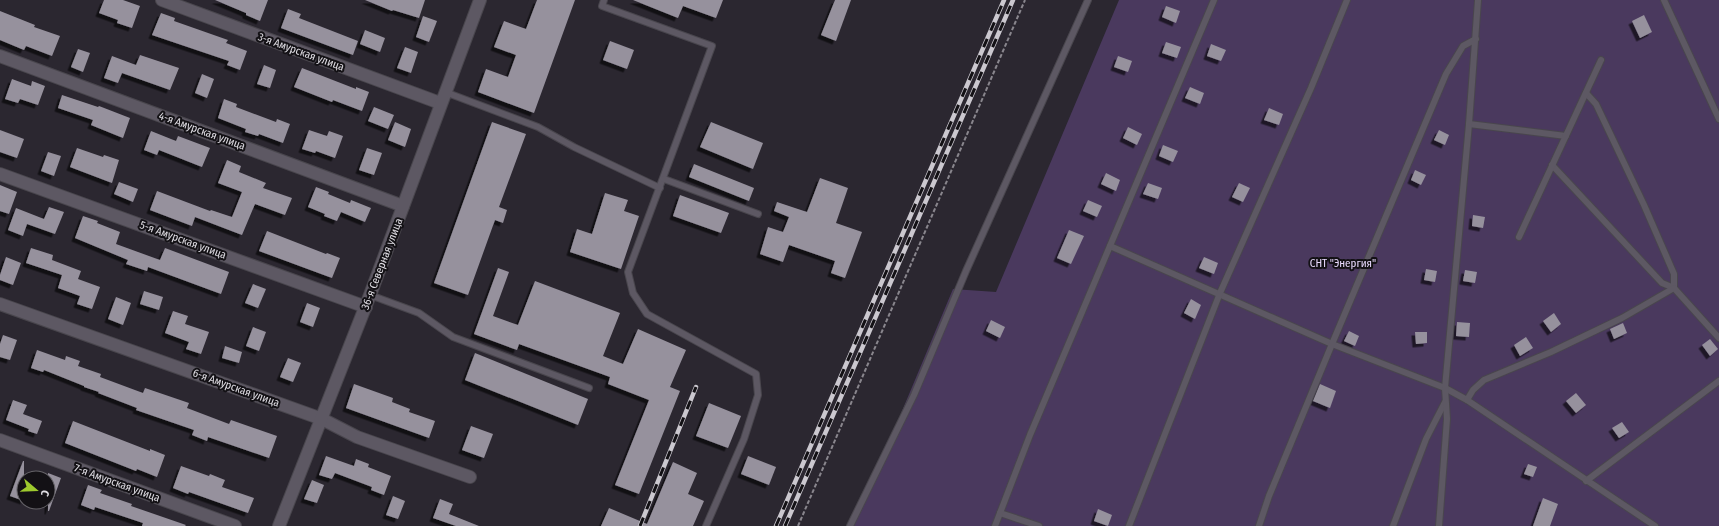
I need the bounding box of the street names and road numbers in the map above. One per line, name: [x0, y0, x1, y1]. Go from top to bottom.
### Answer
street label: 3-я Амурская улица: [256, 30, 346, 74]
street label: 4-я Амурская улица: [157, 109, 247, 153]
street label: 36-я Северная улица: [359, 216, 405, 312]
street label: 5-я Амурская улица: [138, 218, 228, 262]
street label: 6-я Амурская улица: [191, 366, 281, 410]
street label: 7-я Амурская улица: [72, 461, 162, 505]

